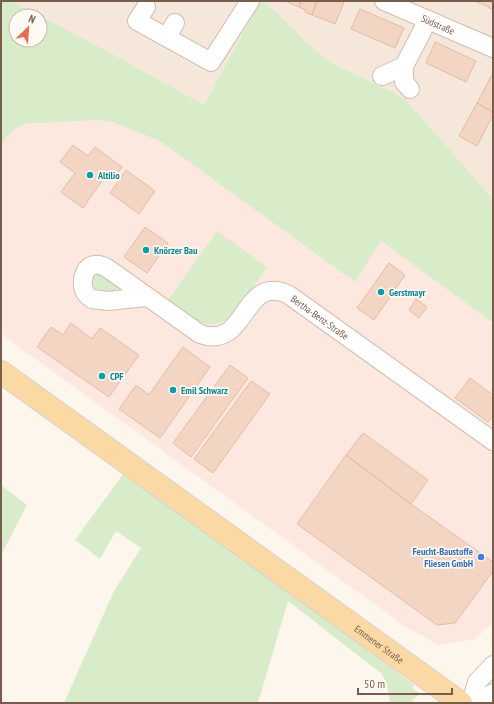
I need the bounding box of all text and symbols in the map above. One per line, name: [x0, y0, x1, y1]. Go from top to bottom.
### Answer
north arrow: [8, 8, 48, 48]
text: N: [27, 11, 38, 27]
street label: Südstraße: [419, 12, 457, 38]
place label: Altilio: [97, 169, 120, 182]
marker: Altilio: [85, 170, 95, 180]
place label: Knörzer Bau: [154, 244, 198, 257]
marker: Knörzer Bau: [141, 245, 151, 255]
place label: Gerstmayr: [389, 286, 425, 299]
marker: Gerstmayr: [376, 287, 386, 297]
street label: Bertha-Benz-Straße: [288, 292, 351, 343]
place label: CPF: [110, 370, 124, 383]
marker: CPF: [97, 371, 107, 381]
place label: Emil Schwarz: [181, 384, 228, 397]
marker: Emil Schwarz: [168, 385, 178, 395]
place label: Feucht-Baustoffe Fliesen GmbH: [412, 545, 473, 570]
marker: Feucht-Baustoffe Fliesen GmbH: [476, 552, 486, 562]
street label: Emmener Straße: [352, 622, 406, 667]
scale bar: [358, 670, 452, 696]
text: 50 m: [364, 676, 385, 691]

